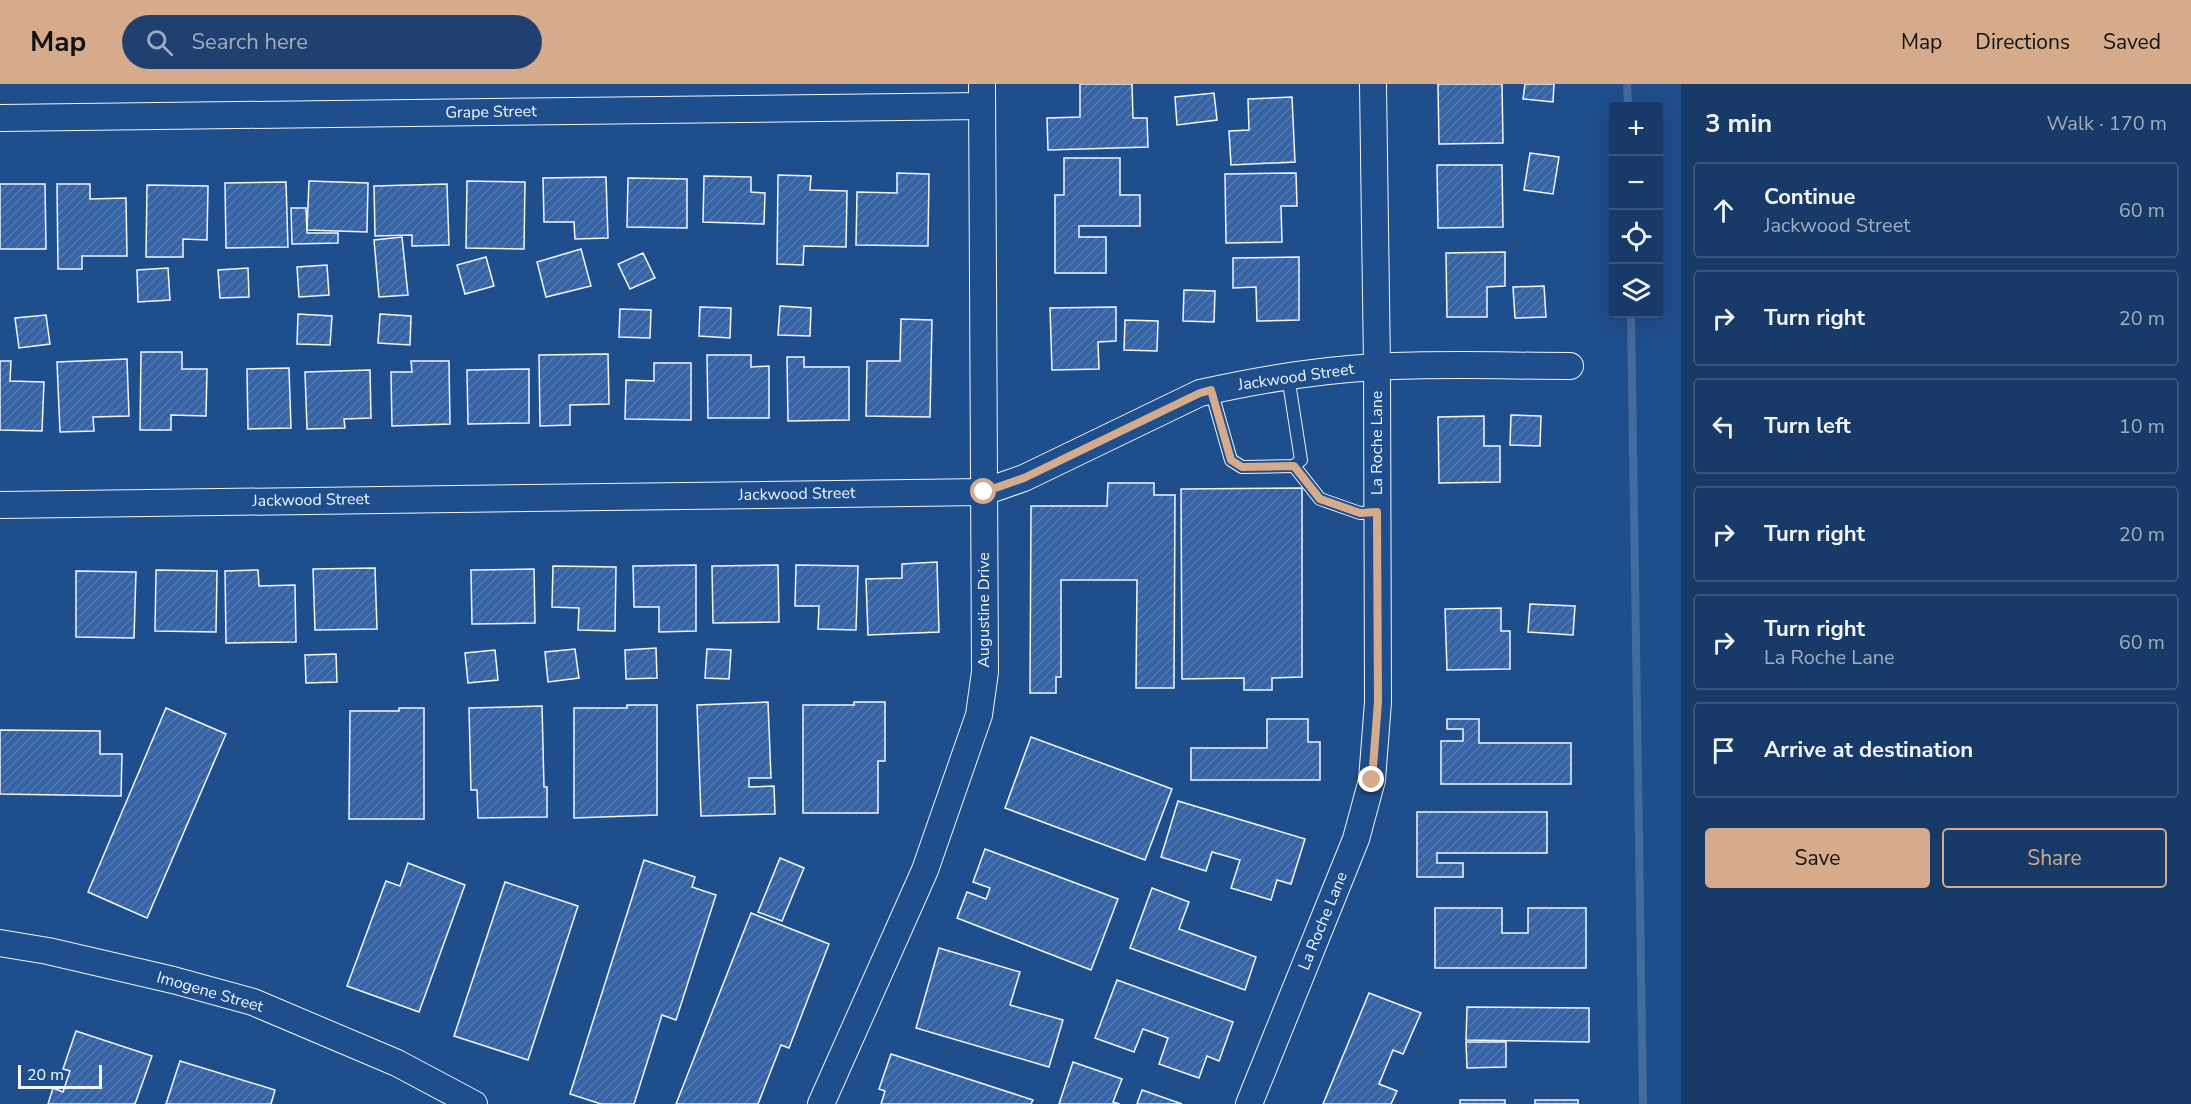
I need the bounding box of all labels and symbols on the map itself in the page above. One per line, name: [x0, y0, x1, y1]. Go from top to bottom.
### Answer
street label: Grape Street: [445, 100, 537, 124]
street label: Jackwood Street: [1236, 358, 1356, 396]
street label: La Roche Lane: [1366, 391, 1388, 495]
route start: [970, 478, 996, 504]
street label: Jackwood Street: [737, 482, 856, 506]
street label: Jackwood Street: [251, 488, 370, 512]
street label: Augustine Drive: [973, 552, 995, 668]
route end: [1358, 766, 1384, 792]
street label: La Roche Lane: [1293, 868, 1353, 974]
street label: Imogene Street: [154, 966, 266, 1018]
scale bar: [18, 1062, 102, 1090]

